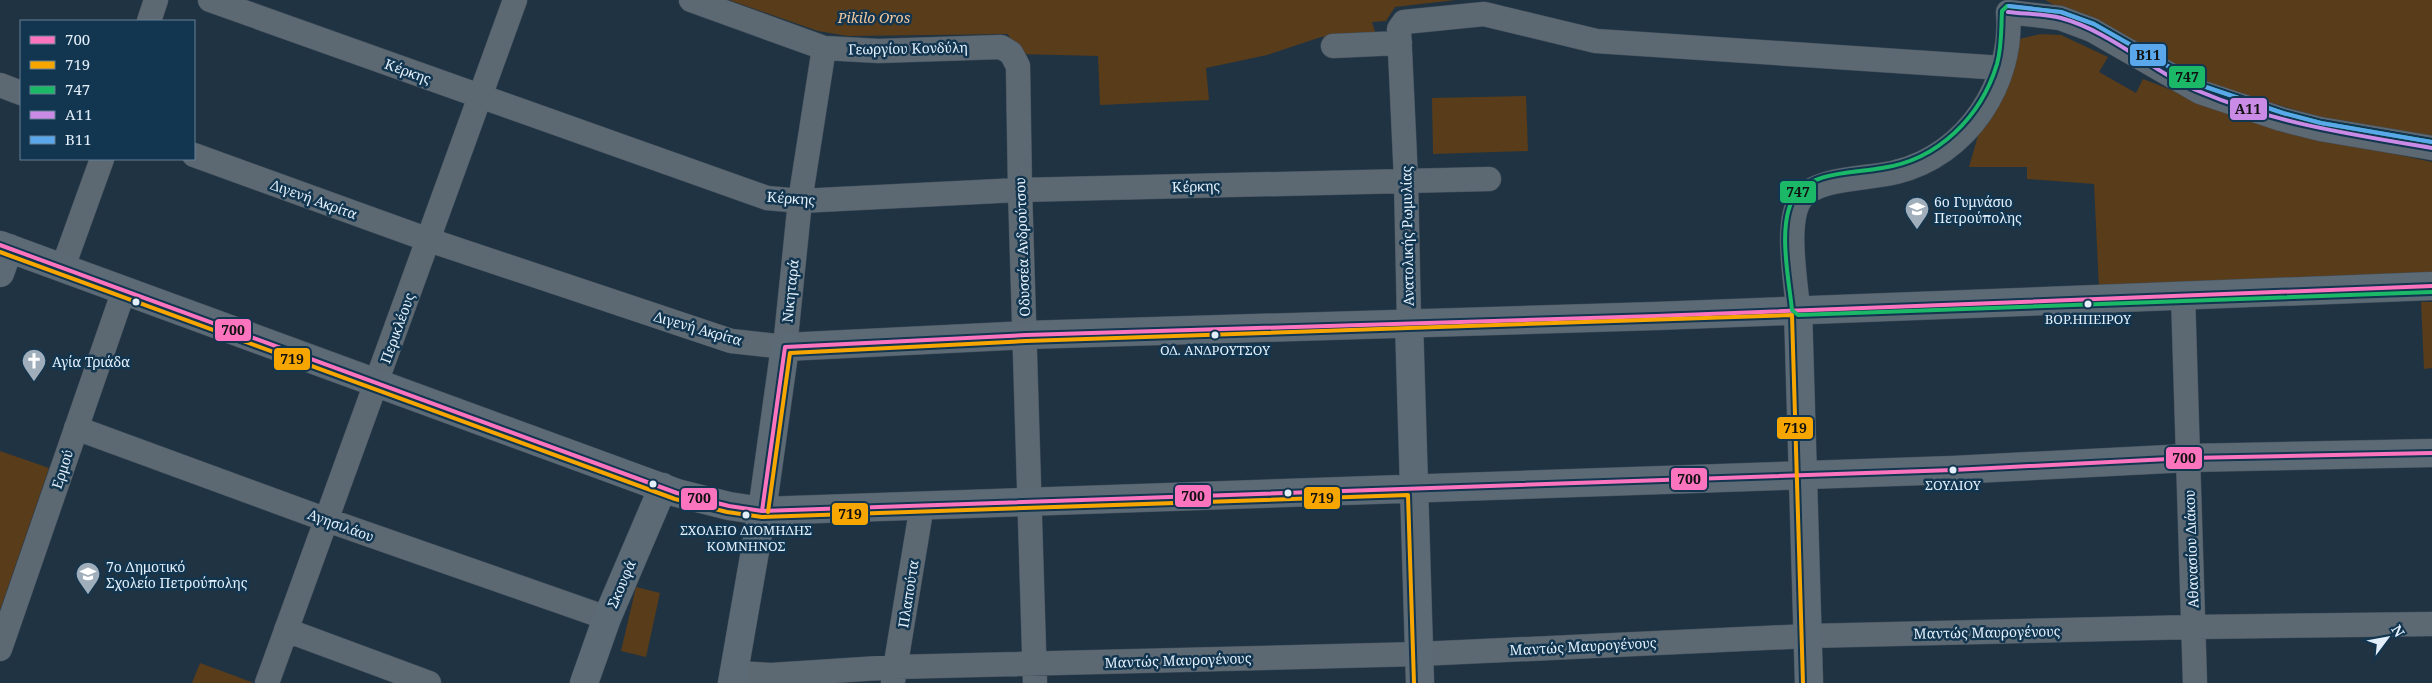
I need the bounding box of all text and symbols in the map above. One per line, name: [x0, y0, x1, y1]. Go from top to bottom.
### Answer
park label: Pikilo Oros: [837, 8, 911, 27]
legend: [20, 20, 195, 160]
text: 700: [65, 29, 90, 49]
street label: Γεωργίου Κονδύλη: [848, 37, 968, 59]
line badge: Β11: [2129, 43, 2167, 67]
text: Β11: [2135, 45, 2161, 64]
text: 719: [65, 54, 90, 74]
street label: Κέρκης: [382, 54, 434, 88]
line badge: 747: [2168, 65, 2206, 89]
text: 747: [2175, 67, 2199, 86]
text: 747: [65, 79, 90, 99]
line badge: Α11: [2229, 97, 2268, 121]
text: Α11: [2235, 99, 2261, 118]
text: Α11: [65, 104, 92, 124]
text: Β11: [65, 129, 92, 149]
street label: Ανατολικής Ρωμυλίας: [1396, 166, 1418, 306]
street label: Διγενή Ακρίτα: [268, 175, 360, 223]
street label: Κέρκης: [1172, 176, 1221, 196]
street label: Οδυσσέα Ανδρούτσου: [1010, 177, 1034, 317]
line badge: 747: [1779, 180, 1817, 204]
text: 747: [1786, 182, 1810, 201]
street label: Κέρκης: [766, 187, 816, 209]
place label: 6ο Γυμνάσιο Πετρούπολης: [1934, 192, 2022, 227]
school or university icon: 6ο Γυμνάσιο Πετρούπολης: [1904, 196, 1930, 230]
street label: Νικηταρά: [777, 258, 803, 324]
street label: Περικλέους: [375, 290, 419, 366]
unlabelled marker: [131, 297, 141, 307]
marker: ΒΟΡ.ΗΠΕΙΡΟΥ: [2083, 299, 2093, 309]
street label: Διγενή Ακρίτα: [652, 306, 744, 350]
place label: ΒΟΡ.ΗΠΕΙΡΟΥ: [2045, 310, 2132, 328]
line badge: 700: [214, 318, 252, 342]
text: 700: [221, 320, 245, 339]
marker: ΟΔ. ΑΝΔΡΟΥΤΣΟΥ: [1210, 330, 1220, 340]
place label: ΟΔ. ΑΝΔΡΟΥΤΣΟΥ: [1160, 341, 1271, 359]
line badge: 719: [273, 347, 311, 371]
church icon: Αγία Τριάδα: [21, 348, 47, 382]
text: 719: [280, 349, 304, 368]
place label: Αγία Τριάδα: [52, 352, 130, 371]
line badge: 719: [1776, 416, 1814, 440]
text: 719: [1783, 418, 1807, 437]
line badge: 700: [2165, 446, 2203, 470]
street label: Ερμού: [47, 447, 77, 491]
text: 700: [2172, 448, 2196, 467]
marker: ΣΟΥΛΙΟΥ: [1948, 465, 1958, 475]
line badge: 700: [1670, 467, 1708, 491]
text: 700: [1677, 469, 1701, 488]
place label: ΣΟΥΛΙΟΥ: [1925, 476, 1982, 494]
unlabelled marker: [648, 479, 658, 489]
line badge: 700: [1174, 484, 1212, 508]
text: 700: [1181, 486, 1205, 505]
line badge: 719: [1303, 486, 1341, 510]
line badge: 700: [680, 487, 718, 511]
text: 700: [687, 488, 711, 507]
unlabelled marker: [1283, 488, 1293, 498]
text: 719: [1310, 488, 1334, 507]
street label: Αθανασίου Διάκου: [2179, 489, 2203, 609]
line badge: 719: [831, 502, 869, 526]
street label: Αγησιλάου: [305, 504, 377, 546]
text: 719: [838, 504, 862, 523]
marker: ΣΧΟΛΕΙΟ ΔΙΟΜΗΔΗΣ ΚΟΜΝΗΝΟΣ: [741, 510, 751, 520]
place label: ΣΧΟΛΕΙΟ ΔΙΟΜΗΔΗΣ ΚΟΜΝΗΝΟΣ: [680, 521, 812, 555]
place label: 7ο Δημοτικό Σχολείο Πετρούπολης: [106, 557, 248, 592]
street label: Σκουφά: [602, 557, 640, 611]
street label: Πλαπούτα: [893, 559, 923, 629]
school or university icon: 7ο Δημοτικό Σχολείο Πετρούπολης: [75, 561, 101, 595]
north arrow: [2362, 613, 2412, 663]
street label: Μαντώς Μαυρογένους: [1913, 621, 2061, 643]
text: N: [2387, 621, 2409, 641]
street label: Μαντώς Μαυρογένους: [1509, 633, 1657, 659]
street label: Μαντώς Μαυρογένους: [1104, 648, 1252, 672]

